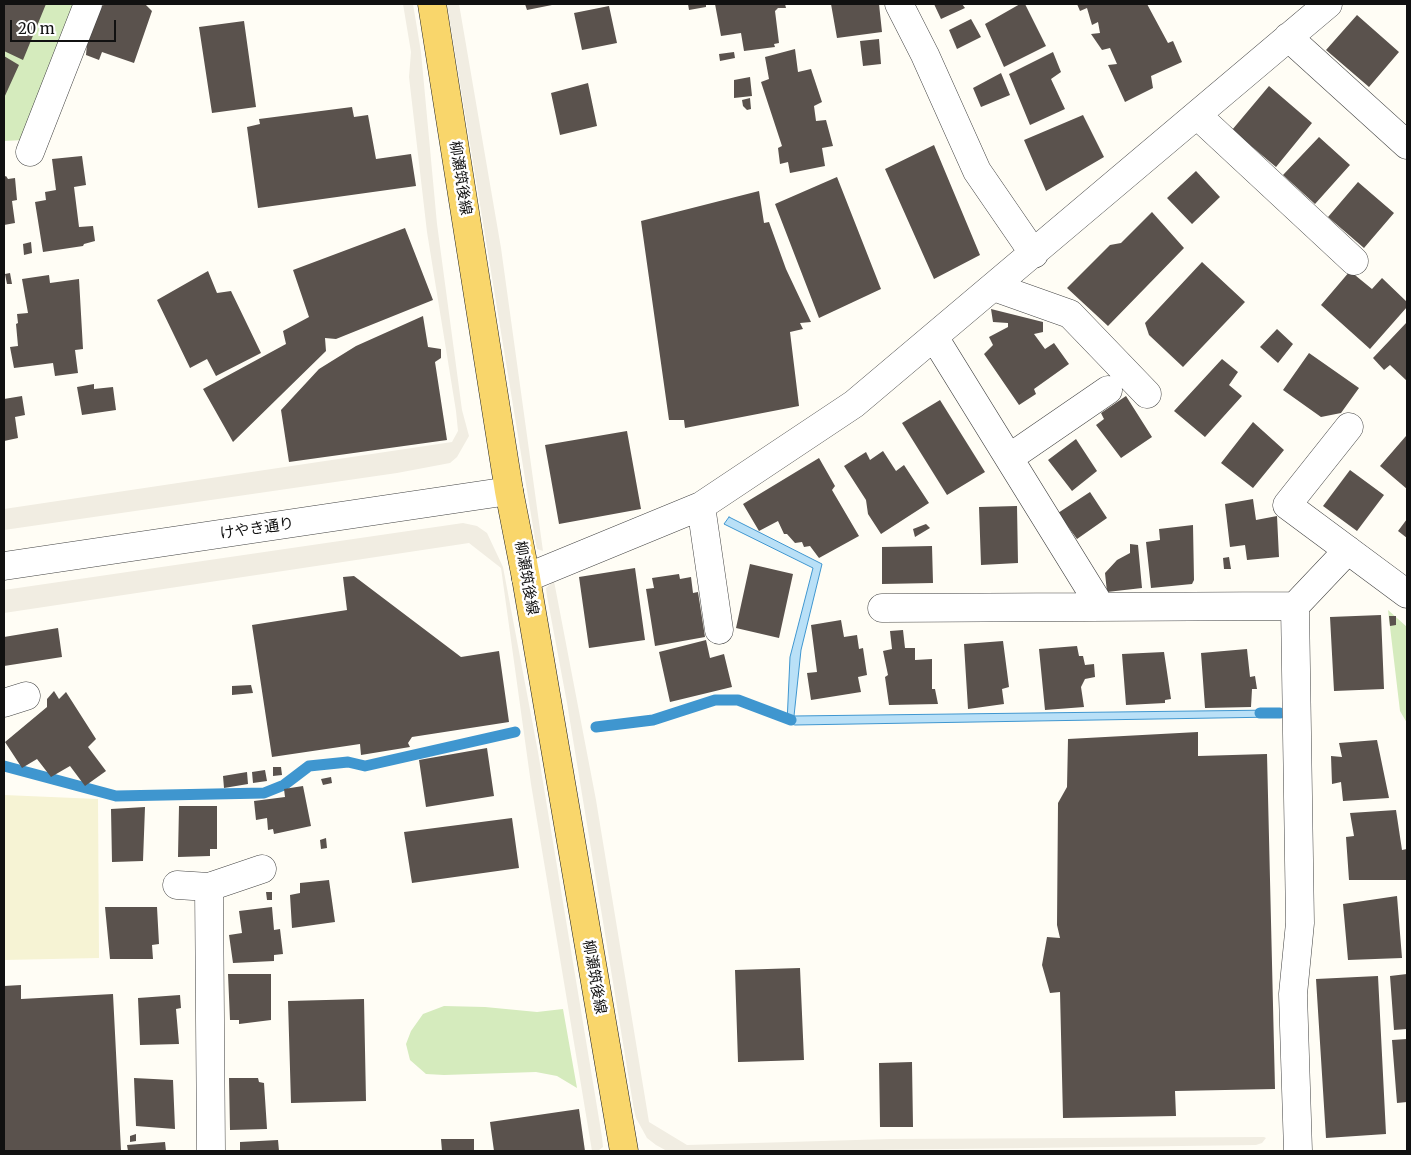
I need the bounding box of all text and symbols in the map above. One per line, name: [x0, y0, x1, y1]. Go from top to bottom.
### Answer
scale bar: [12, 10, 119, 42]
text: 20 m: [18, 19, 55, 38]
street label: 柳瀬筑後線: [445, 140, 475, 216]
street label: けやき通り: [219, 515, 295, 543]
street label: 柳瀬筑後線: [511, 540, 541, 616]
street label: 柳瀬筑後線: [579, 939, 609, 1015]

